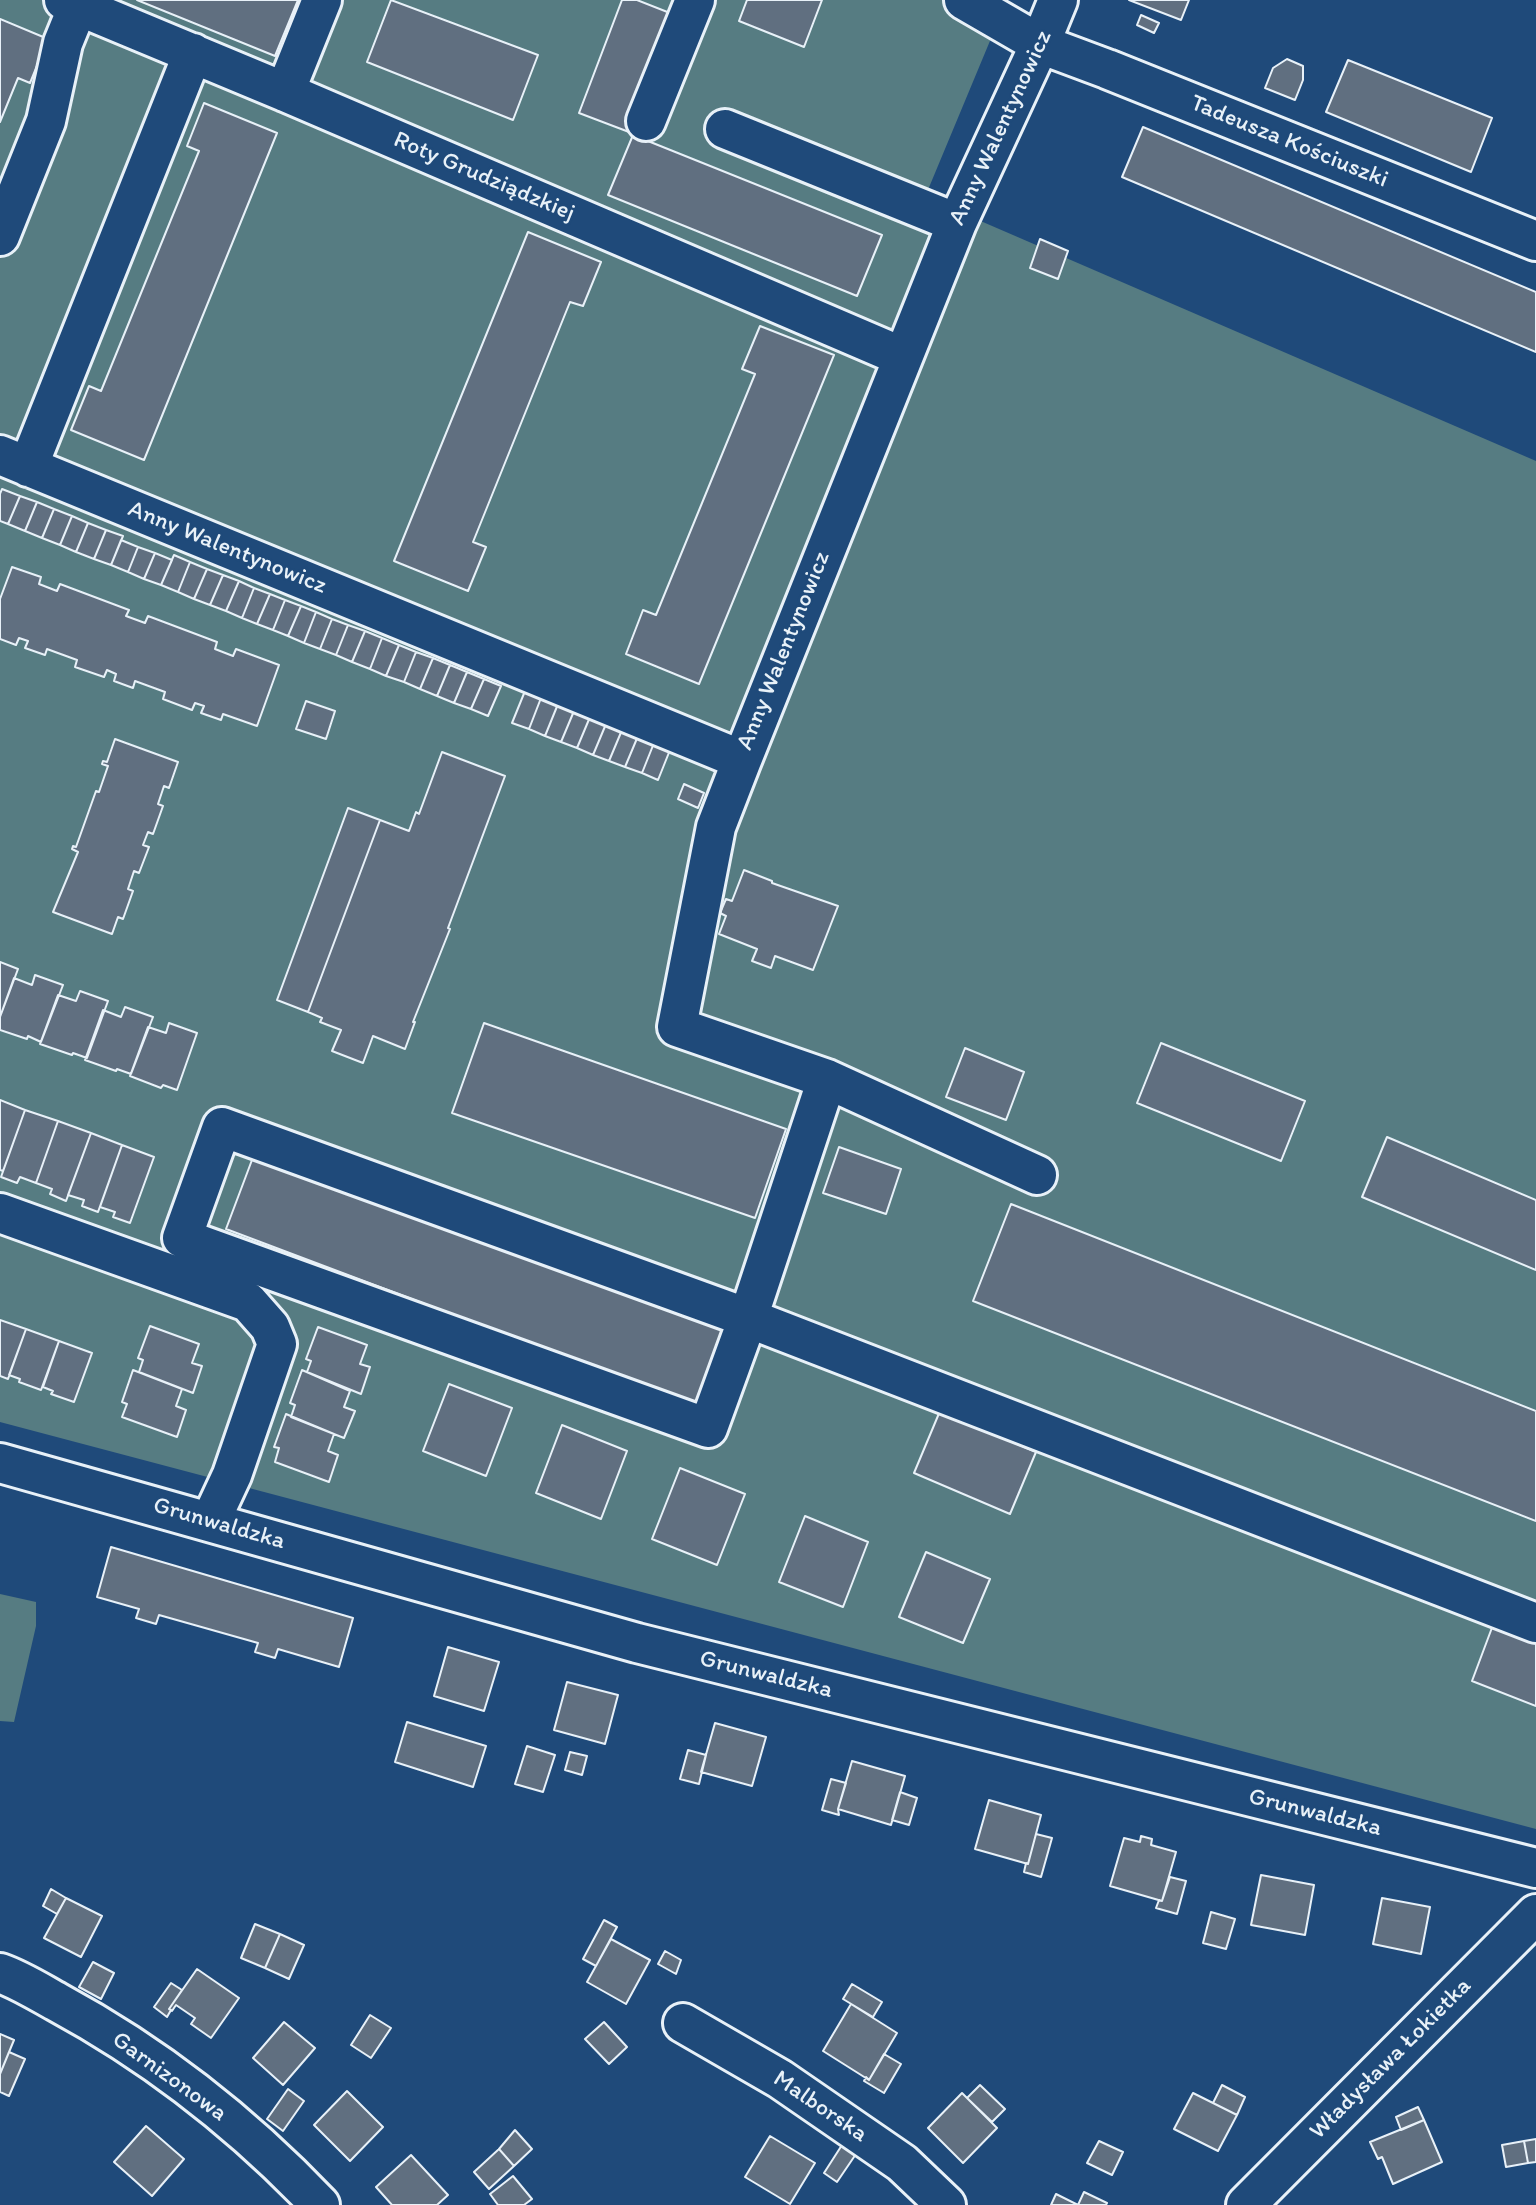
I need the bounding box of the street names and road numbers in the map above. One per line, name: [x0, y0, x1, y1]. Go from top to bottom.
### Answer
street label: Anny Walentynowicz: [943, 26, 1059, 230]
street label: Tadeusza Kościuszki: [1186, 89, 1392, 195]
street label: Roty Grudziądzkiej: [389, 126, 579, 228]
street label: Anny Walentynowicz: [124, 495, 330, 601]
street label: Anny Walentynowicz: [731, 548, 837, 754]
street label: Grunwaldzka: [150, 1491, 288, 1557]
street label: Grunwaldzka: [697, 1645, 835, 1705]
street label: Grunwaldzka: [1246, 1783, 1384, 1843]
street label: Władysława Łokietka: [1304, 1972, 1478, 2146]
street label: Garnizonowa: [106, 2026, 232, 2128]
street label: Malborska: [767, 2065, 873, 2149]

